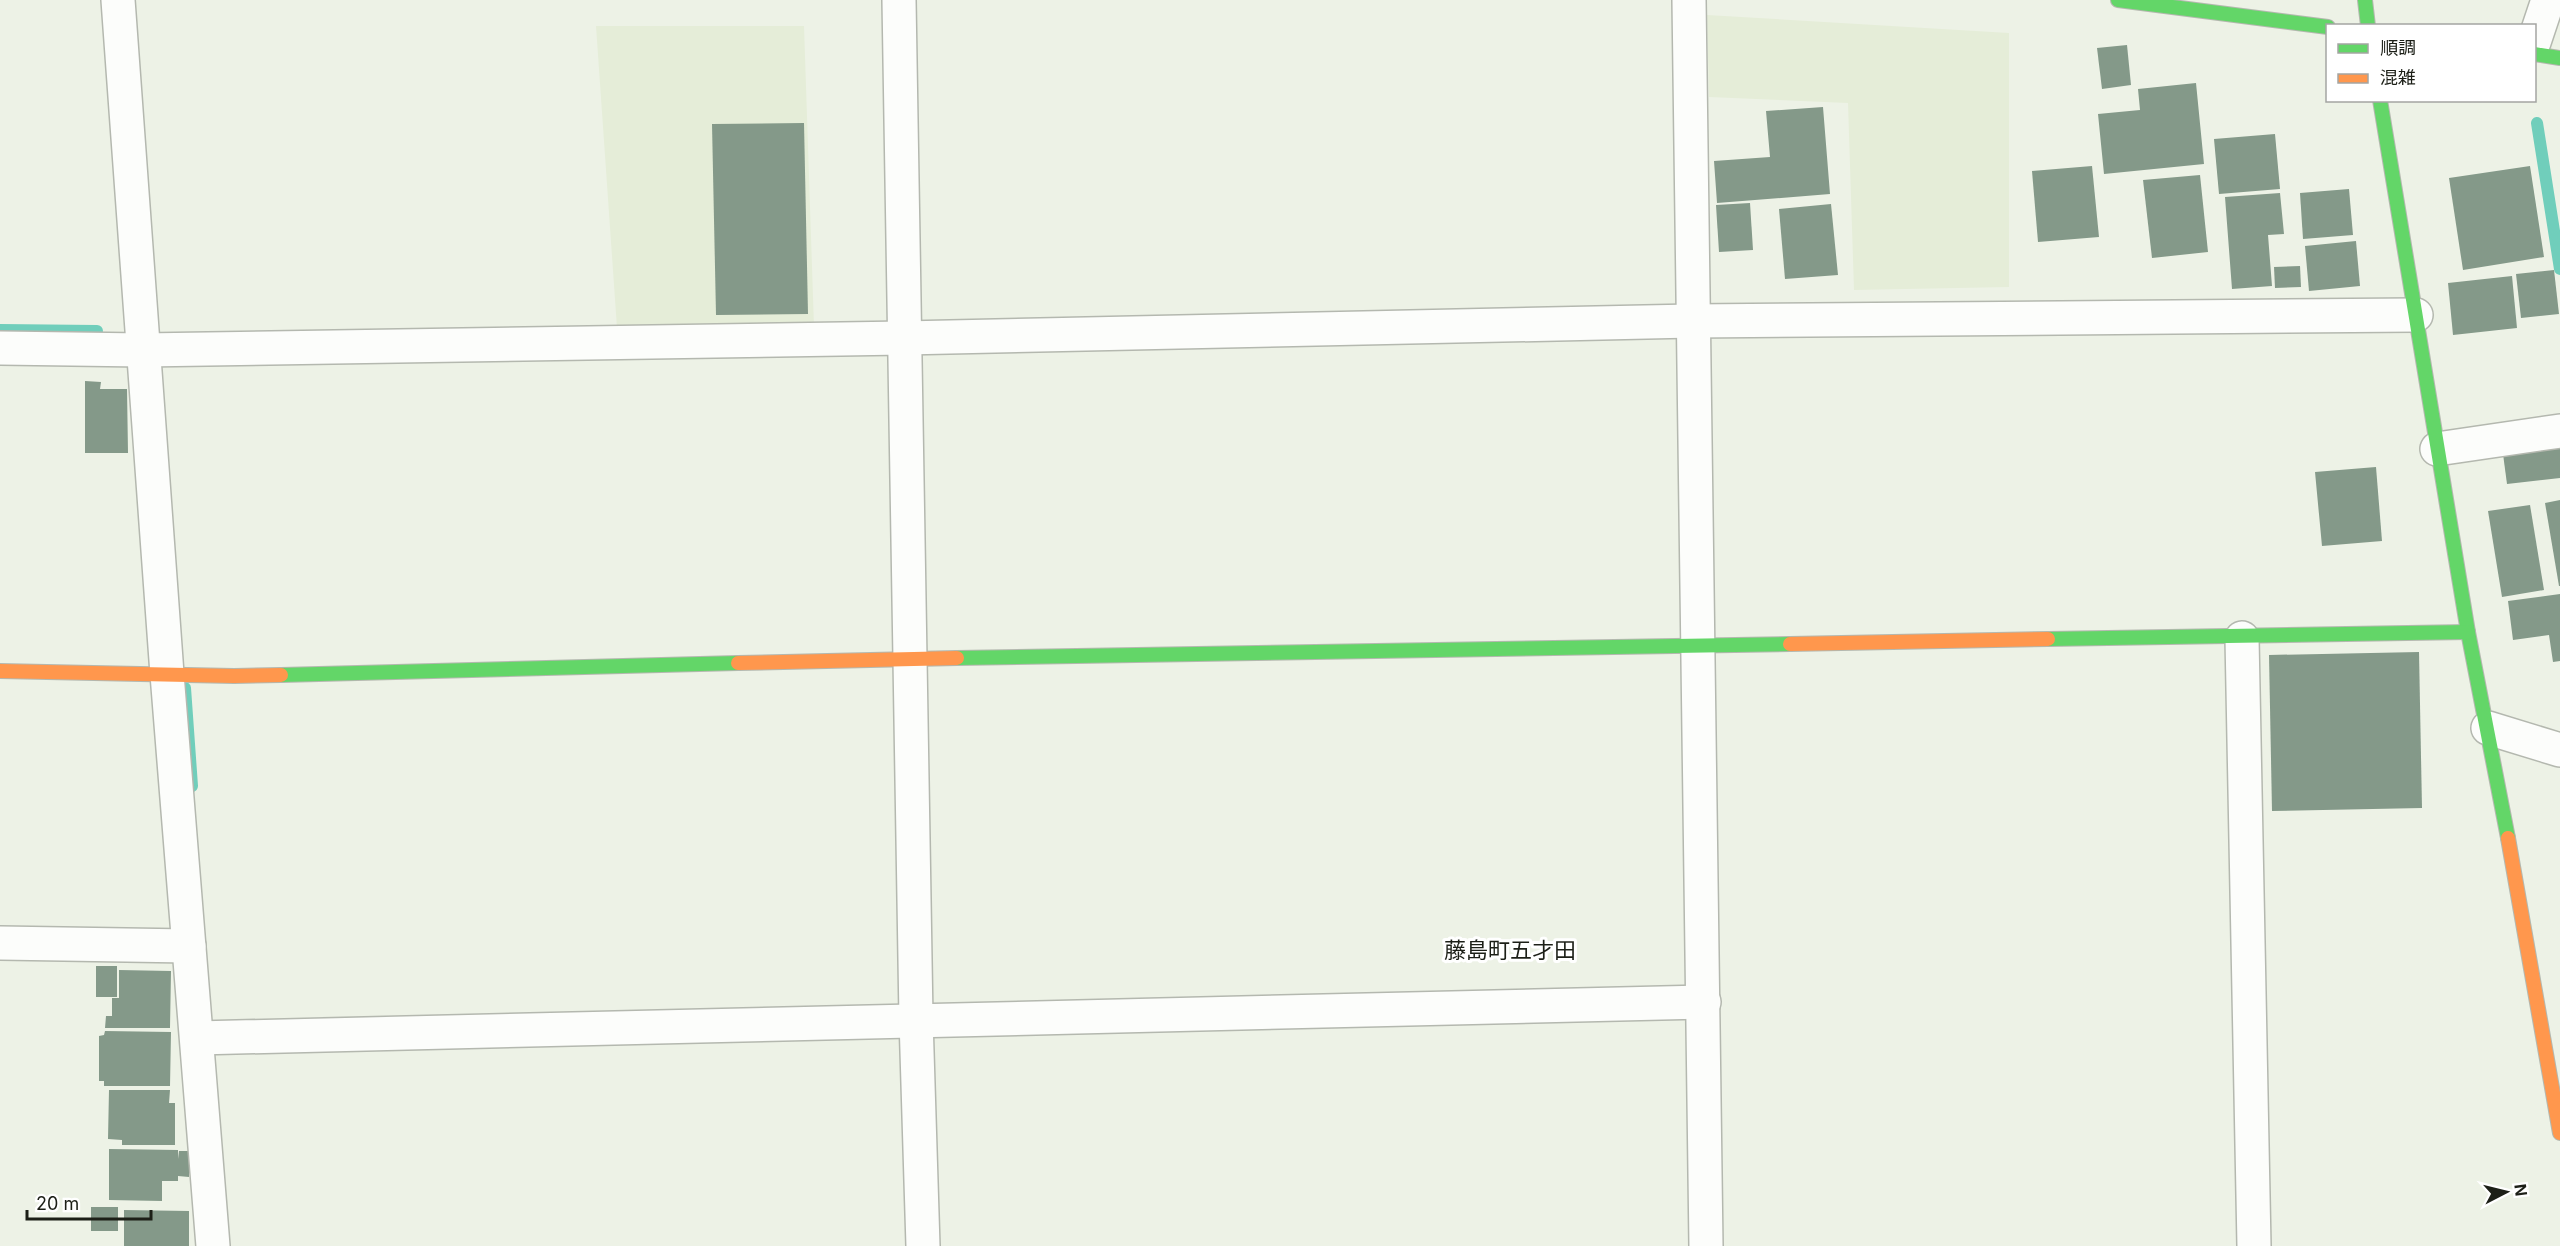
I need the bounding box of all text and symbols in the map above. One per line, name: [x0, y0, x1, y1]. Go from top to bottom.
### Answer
legend: [2326, 24, 2536, 102]
text: 順調: [2380, 37, 2416, 58]
text: 混雑: [2380, 67, 2416, 88]
district label: 藤島町五才田: [1444, 937, 1576, 963]
north arrow: [2476, 1162, 2536, 1222]
scale bar: [27, 1183, 152, 1221]
text: N: [2510, 1183, 2532, 1197]
text: 20 m: [36, 1193, 79, 1214]

